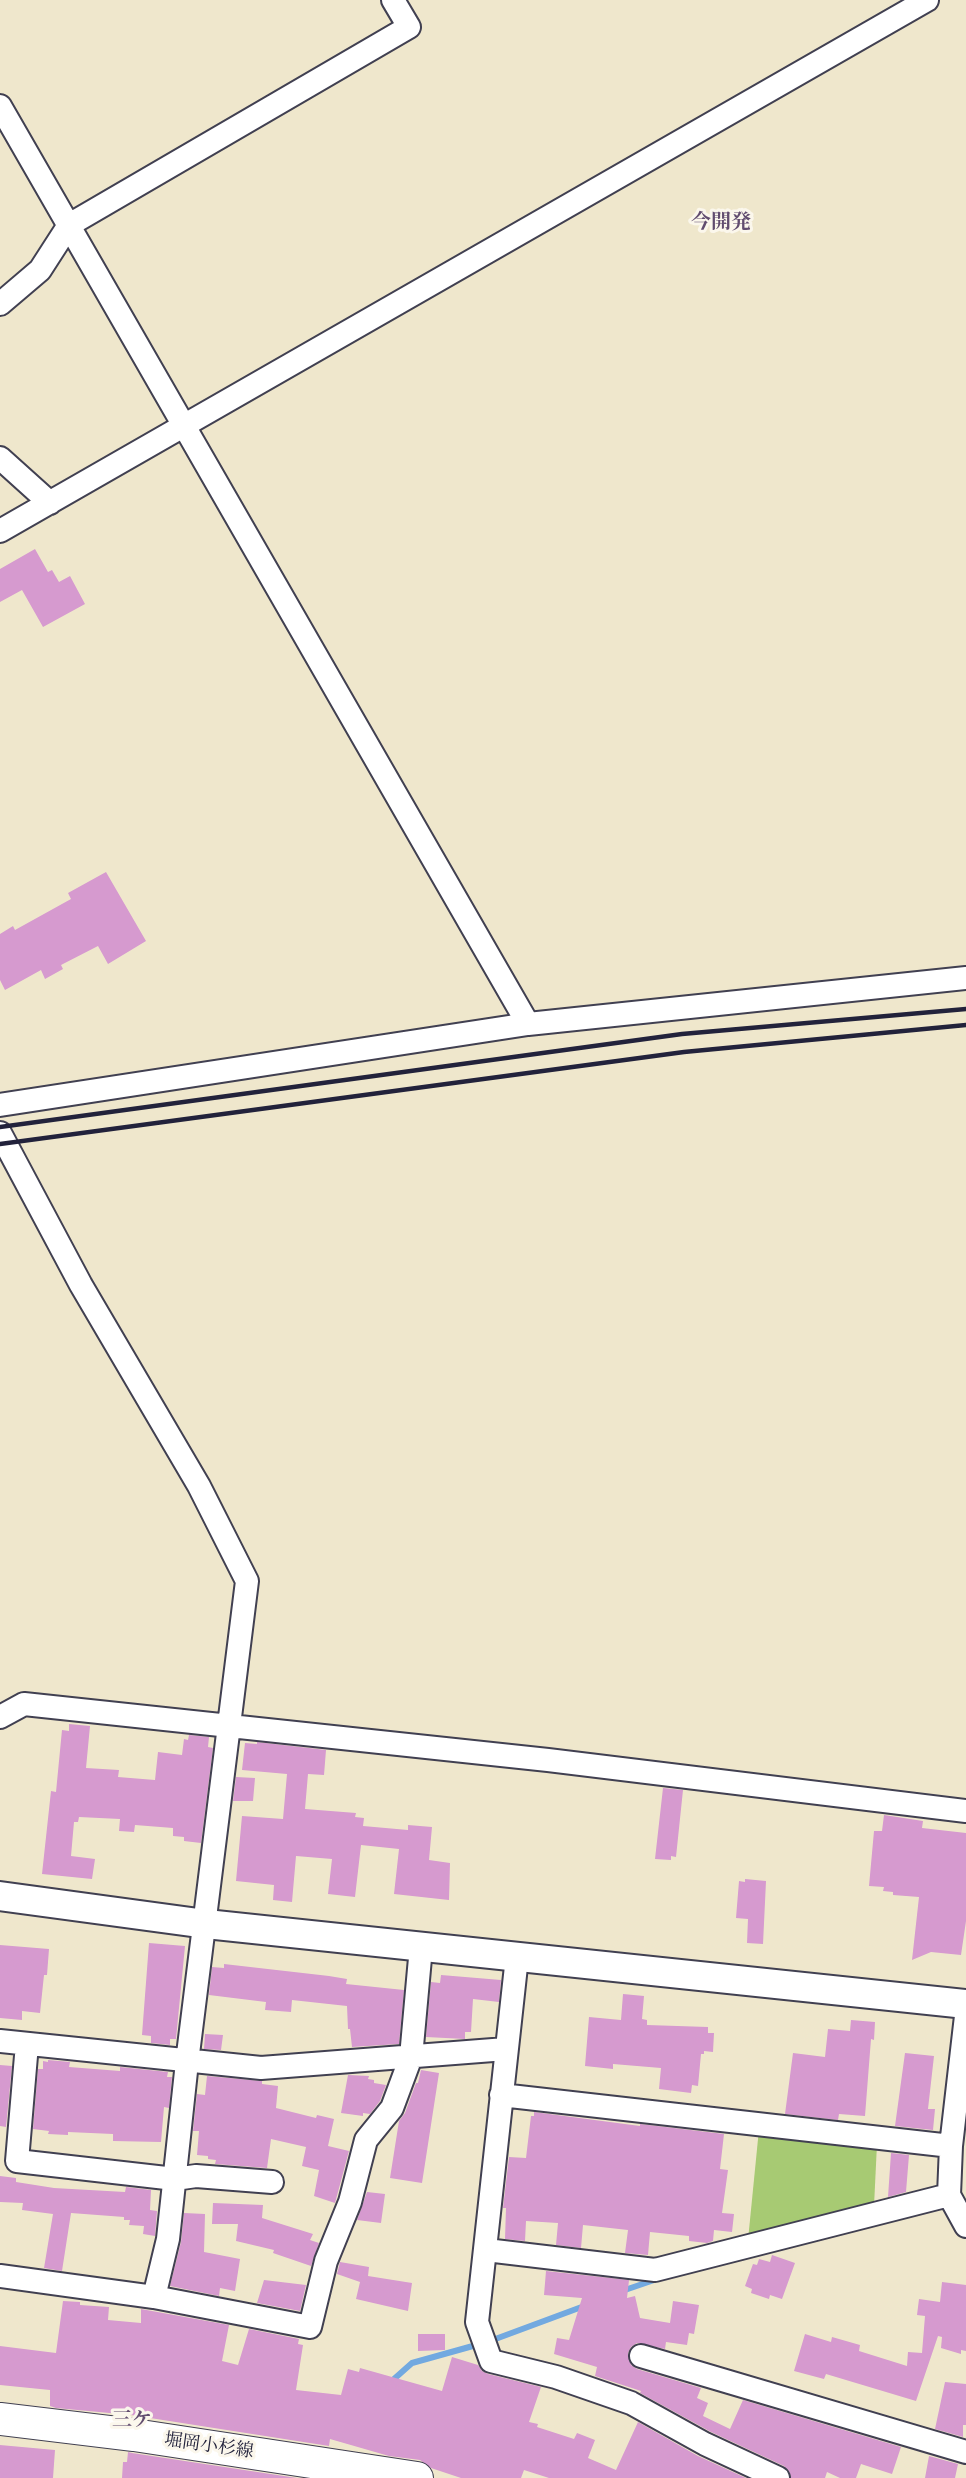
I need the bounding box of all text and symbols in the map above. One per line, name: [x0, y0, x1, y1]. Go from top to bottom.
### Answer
district label: 今開発: [691, 211, 751, 235]
district label: 三ケ: [112, 2409, 152, 2433]
street label: 堀岡小杉線: [163, 2429, 255, 2463]

